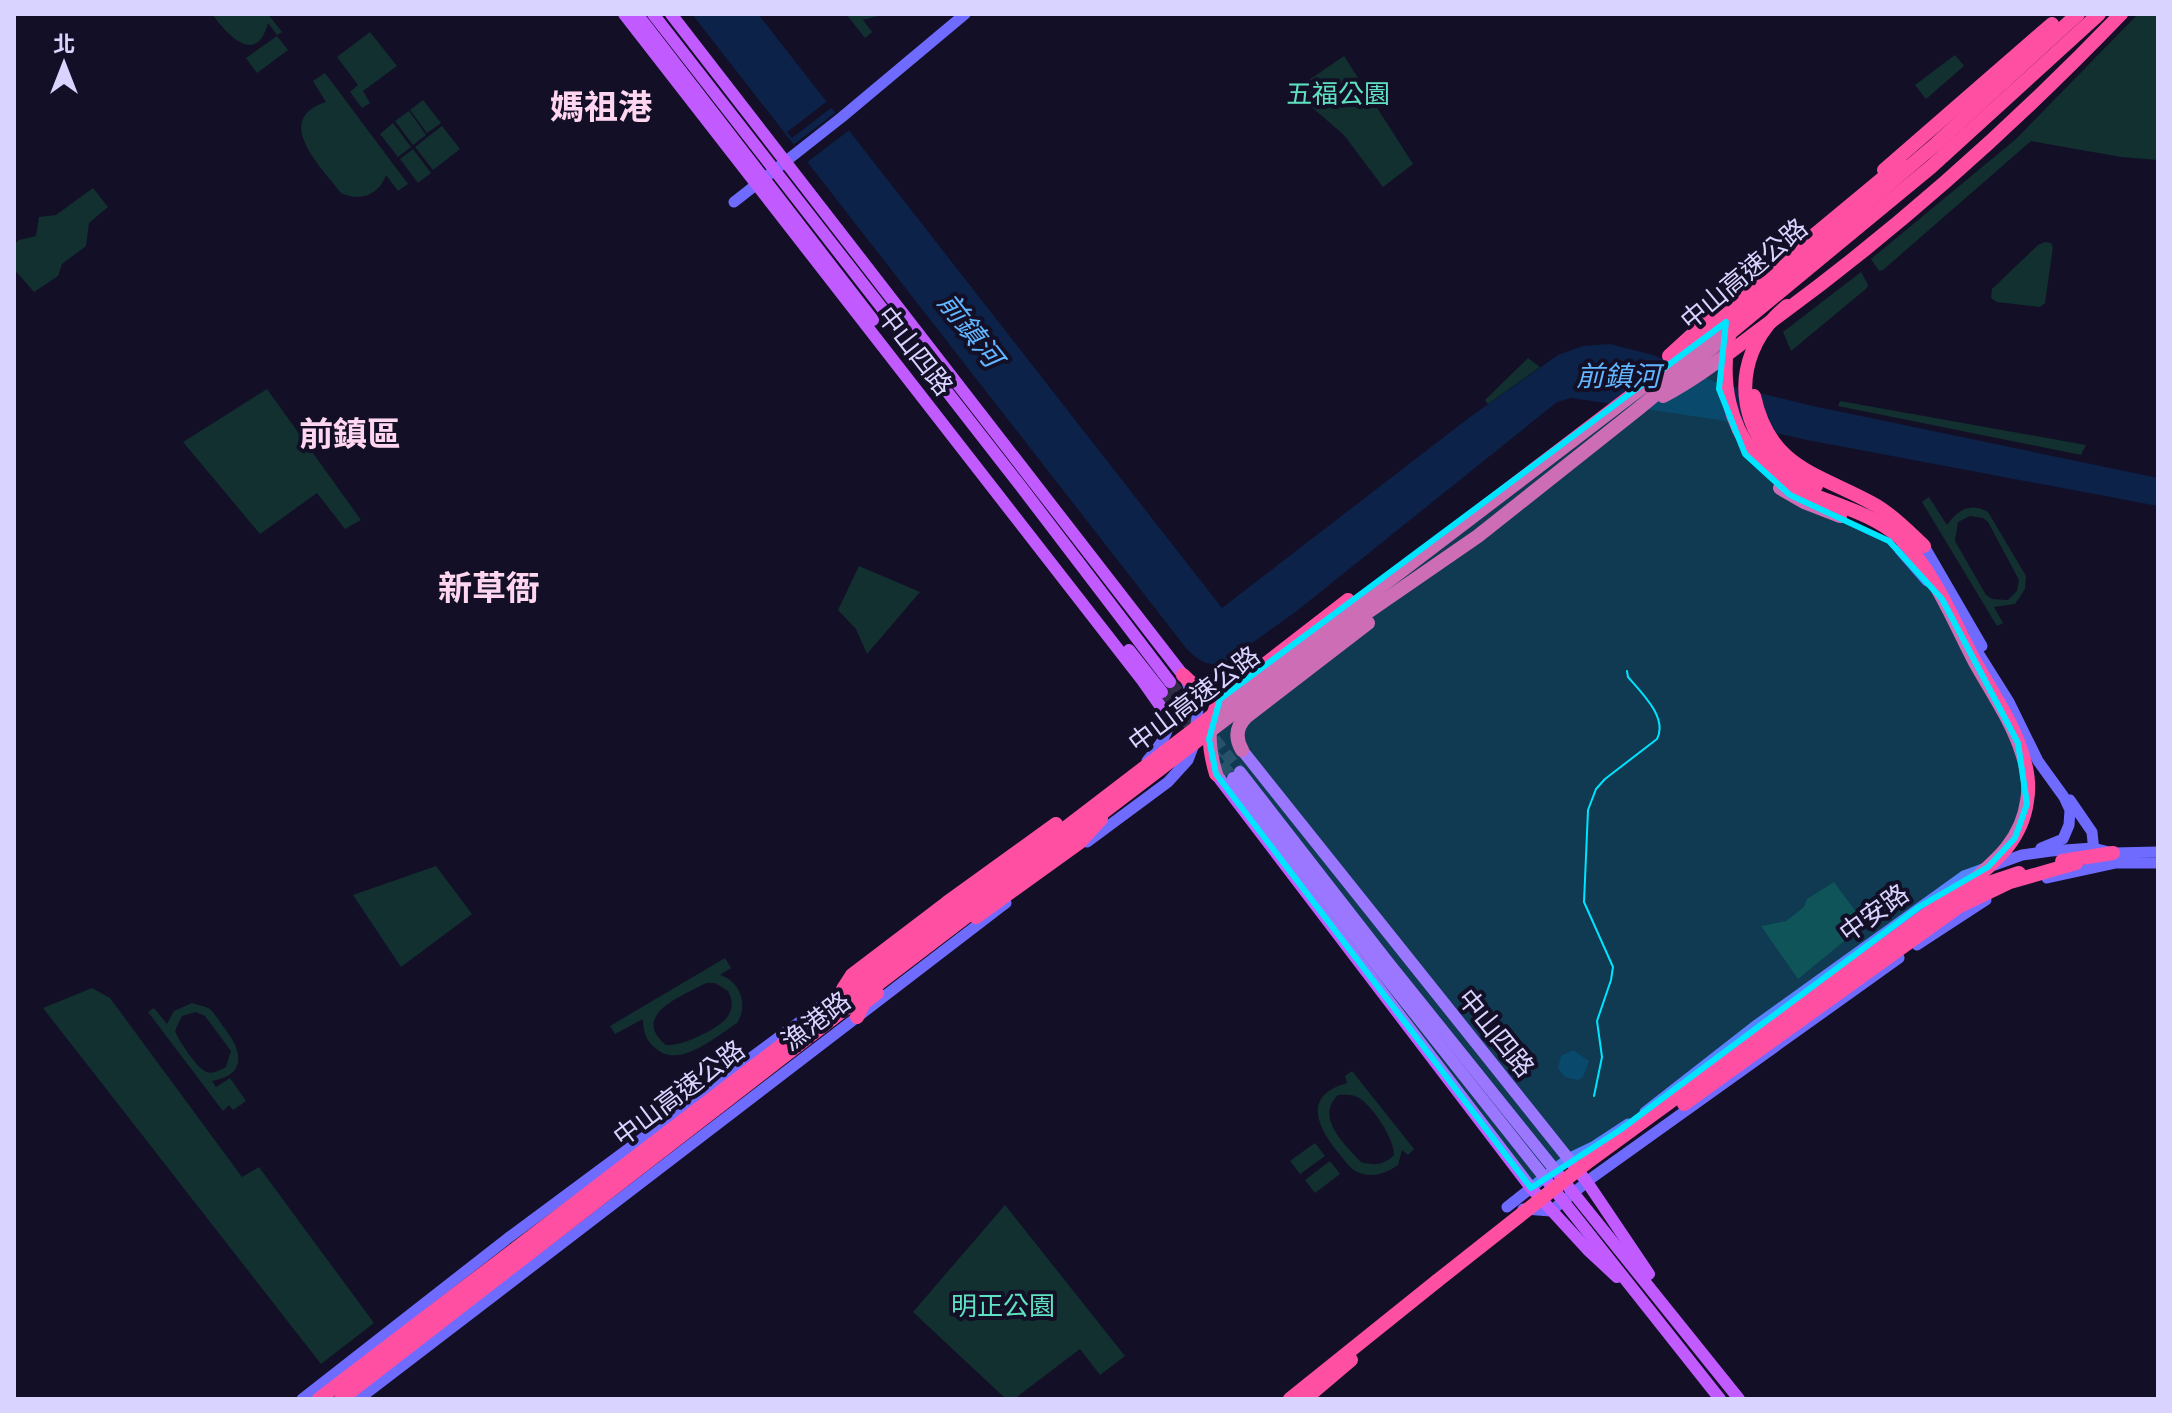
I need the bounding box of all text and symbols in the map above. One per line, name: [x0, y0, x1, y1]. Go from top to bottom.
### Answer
north arrow: [24, 24, 104, 104]
text: 北: [53, 29, 75, 60]
park label: 五福公園: [1286, 76, 1390, 112]
district label: 媽祖港: [550, 83, 652, 131]
street label: 中山高速公路: [1673, 210, 1815, 338]
water label: 前鎮河: [929, 285, 1014, 379]
street label: 中山四路: [869, 299, 961, 403]
water label: 前鎮河: [1576, 357, 1665, 396]
district label: 前鎮區: [299, 410, 401, 458]
district label: 新草衙: [438, 564, 540, 612]
street label: 中山高速公路: [1121, 638, 1267, 760]
street label: 中安路: [1832, 876, 1916, 950]
street label: 中山四路: [1449, 981, 1543, 1085]
street label: 漁港路: [774, 983, 858, 1059]
street label: 中山高速公路: [606, 1032, 752, 1154]
park label: 明正公園: [951, 1288, 1055, 1324]

